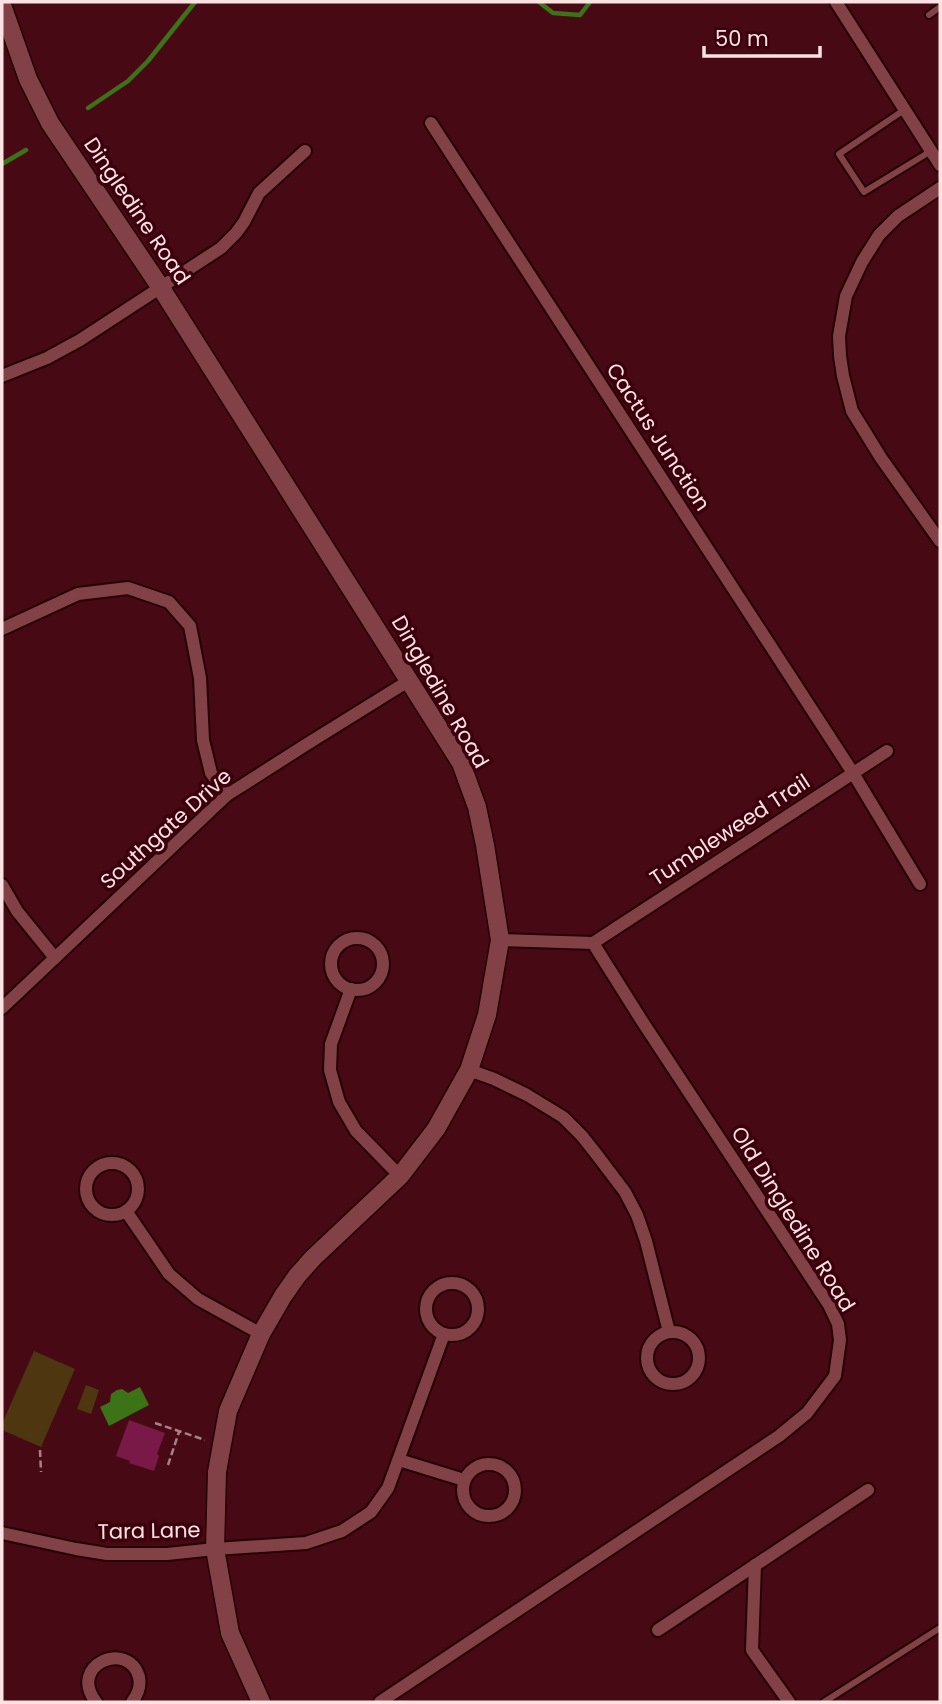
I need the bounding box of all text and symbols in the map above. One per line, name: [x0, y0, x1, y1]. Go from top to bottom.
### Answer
scale bar: [704, 14, 820, 58]
text: 50 m: [715, 24, 769, 53]
street label: Dingledine Road: [77, 131, 197, 290]
street label: Cactus Junction: [600, 357, 717, 516]
street label: Dingledine Road: [385, 610, 496, 773]
street label: Southgate Drive: [94, 762, 238, 895]
street label: Tumbleweed Trail: [644, 767, 815, 892]
street label: Old Dingledine Road: [725, 1121, 862, 1317]
street label: Tara Lane: [97, 1515, 201, 1546]

